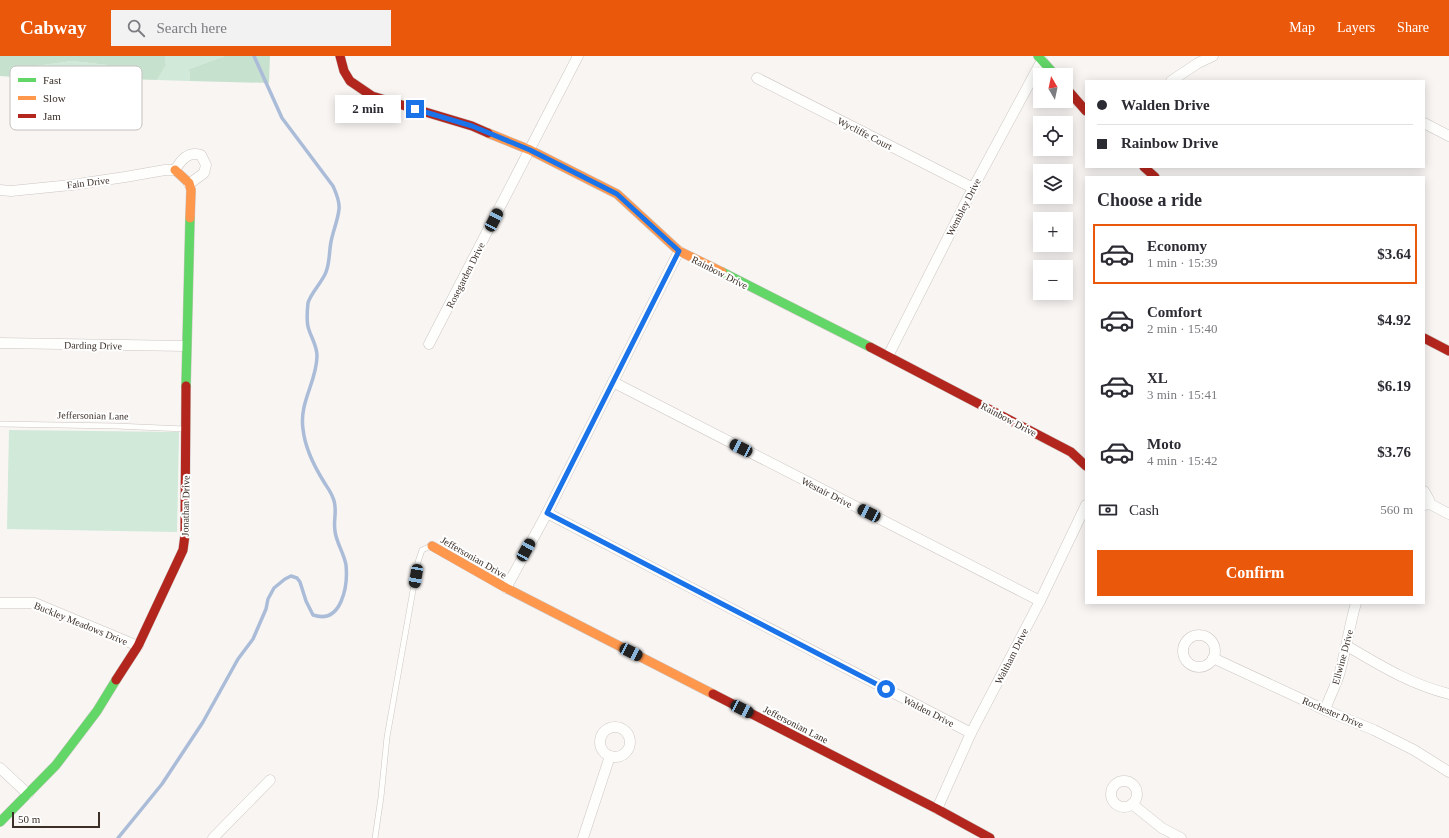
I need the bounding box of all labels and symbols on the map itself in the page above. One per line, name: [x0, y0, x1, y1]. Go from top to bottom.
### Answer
legend: [10, 66, 142, 130]
north arrow: [1033, 68, 1073, 108]
text: Fast: [43, 74, 61, 86]
text: Slow: [43, 92, 66, 104]
callout: 2 min: [335, 95, 401, 123]
route end: [406, 100, 424, 118]
text: Jam: [43, 110, 61, 122]
street label: Wycliffe Court: [836, 115, 894, 152]
street label: Fain Drive: [66, 174, 111, 191]
street label: Wembley Drive: [944, 176, 983, 238]
car: [483, 207, 505, 233]
street label: Rosegarden Drive: [444, 240, 487, 310]
street label: Rainbow Drive: [690, 254, 750, 292]
street label: Darding Drive: [64, 339, 123, 352]
street label: Rainbow Drive: [979, 400, 1039, 439]
street label: Jeffersonian Lane: [57, 409, 129, 422]
car: [728, 437, 754, 459]
street label: Jonathan Drive: [179, 475, 192, 537]
street label: Westair Drive: [800, 475, 855, 510]
car: [856, 502, 882, 524]
street label: Jeffersonian Drive: [439, 534, 509, 581]
car: [515, 537, 537, 563]
car: [408, 563, 424, 589]
street label: Buckley Meadows Drive: [32, 600, 130, 647]
street label: Waltham Drive: [993, 626, 1030, 686]
street label: Ellwine Drive: [1330, 628, 1355, 686]
car: [618, 641, 644, 663]
route start: [877, 680, 895, 698]
street label: Walden Drive: [902, 694, 957, 729]
street label: Rochester Drive: [1301, 695, 1365, 730]
car: [729, 698, 755, 720]
street label: Jeffersonian Lane: [762, 703, 830, 746]
scale bar: [12, 810, 100, 829]

